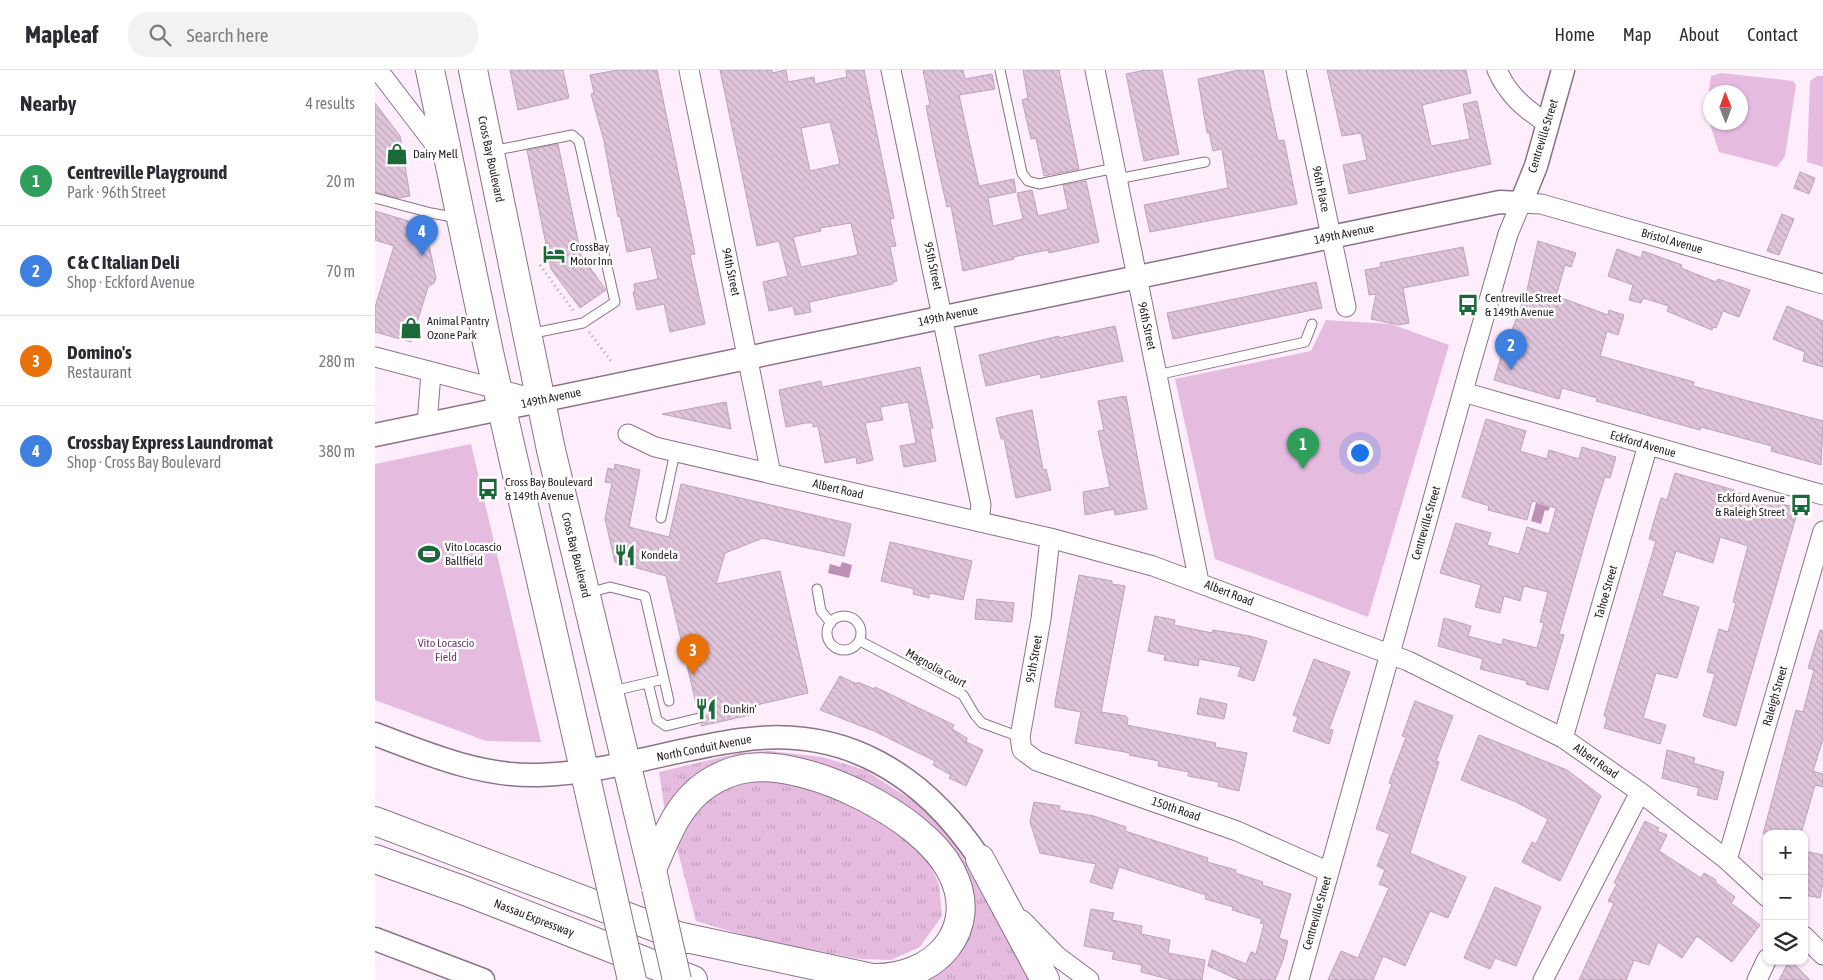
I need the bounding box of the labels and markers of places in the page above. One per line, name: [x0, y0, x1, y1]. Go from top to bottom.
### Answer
shop icon: Dairy Mell: [384, 141, 410, 167]
place label: Dairy Mell: [413, 147, 459, 161]
pin: 4: [406, 215, 438, 256]
place label: CrossBay Motor Inn: [570, 240, 613, 268]
hotel icon: CrossBay Motor Inn: [541, 241, 567, 267]
place label: Centreville Street & 149th Avenue: [1485, 291, 1562, 319]
bus stop icon: Centreville Street & 149th Avenue: [1455, 292, 1481, 318]
place label: Animal Pantry Ozone Park: [427, 314, 490, 342]
shop icon: Animal Pantry Ozone Park: [398, 315, 424, 341]
pin: 2: [1495, 329, 1527, 370]
pin: 1: [1287, 428, 1319, 469]
place label: Cross Bay Boulevard & 149th Avenue: [505, 475, 593, 503]
bus stop icon: Cross Bay Boulevard & 149th Avenue: [475, 476, 501, 502]
place label: Eckford Avenue & Raleigh Street: [1715, 491, 1786, 519]
bus stop icon: Eckford Avenue & Raleigh Street: [1788, 492, 1814, 518]
place label: Vito Locascio Ballfield: [445, 540, 502, 568]
sports icon: Vito Locascio Ballfield: [416, 541, 442, 567]
restaurant icon: Kondela: [612, 542, 638, 568]
place label: Kondela: [641, 548, 678, 562]
pin: 3: [677, 634, 709, 675]
restaurant icon: Dunkin': [693, 696, 719, 722]
place label: Dunkin': [723, 702, 757, 716]

